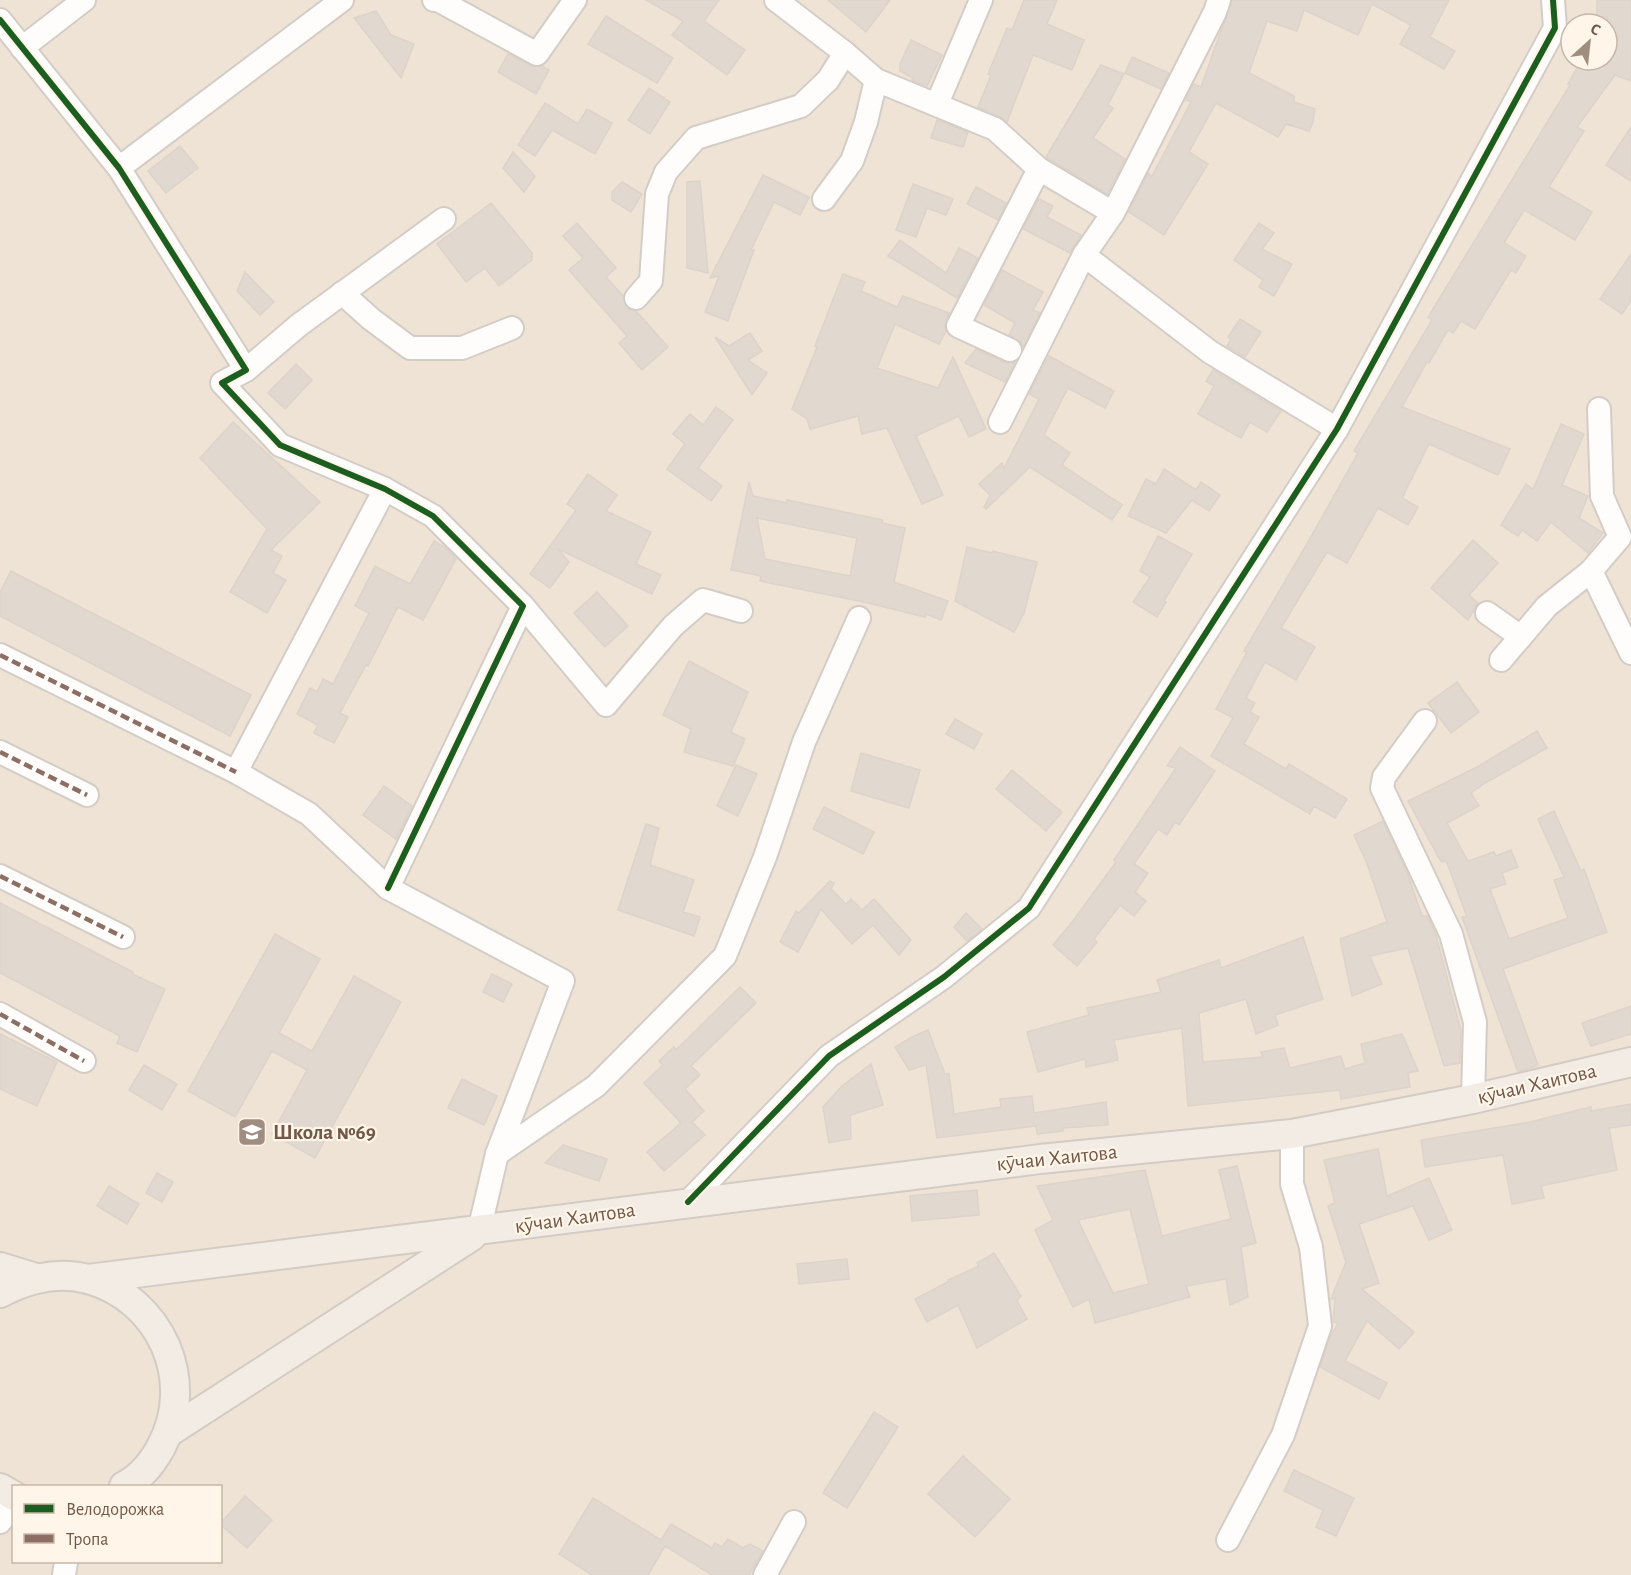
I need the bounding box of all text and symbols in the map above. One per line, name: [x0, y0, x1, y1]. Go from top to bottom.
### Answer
north arrow: [1559, 12, 1619, 72]
text: С: [1588, 20, 1603, 39]
street label: кӯчаи Хаитова: [1475, 1060, 1599, 1108]
school or university icon: Школа №69: [236, 1116, 268, 1148]
place label: Школа №69: [273, 1122, 376, 1143]
street label: кӯчаи Хаитова: [996, 1141, 1119, 1175]
street label: кӯчаи Хаитова: [513, 1199, 637, 1237]
legend: [12, 1485, 222, 1563]
text: Велодорожка: [66, 1501, 164, 1519]
text: Тропа: [66, 1531, 109, 1549]

